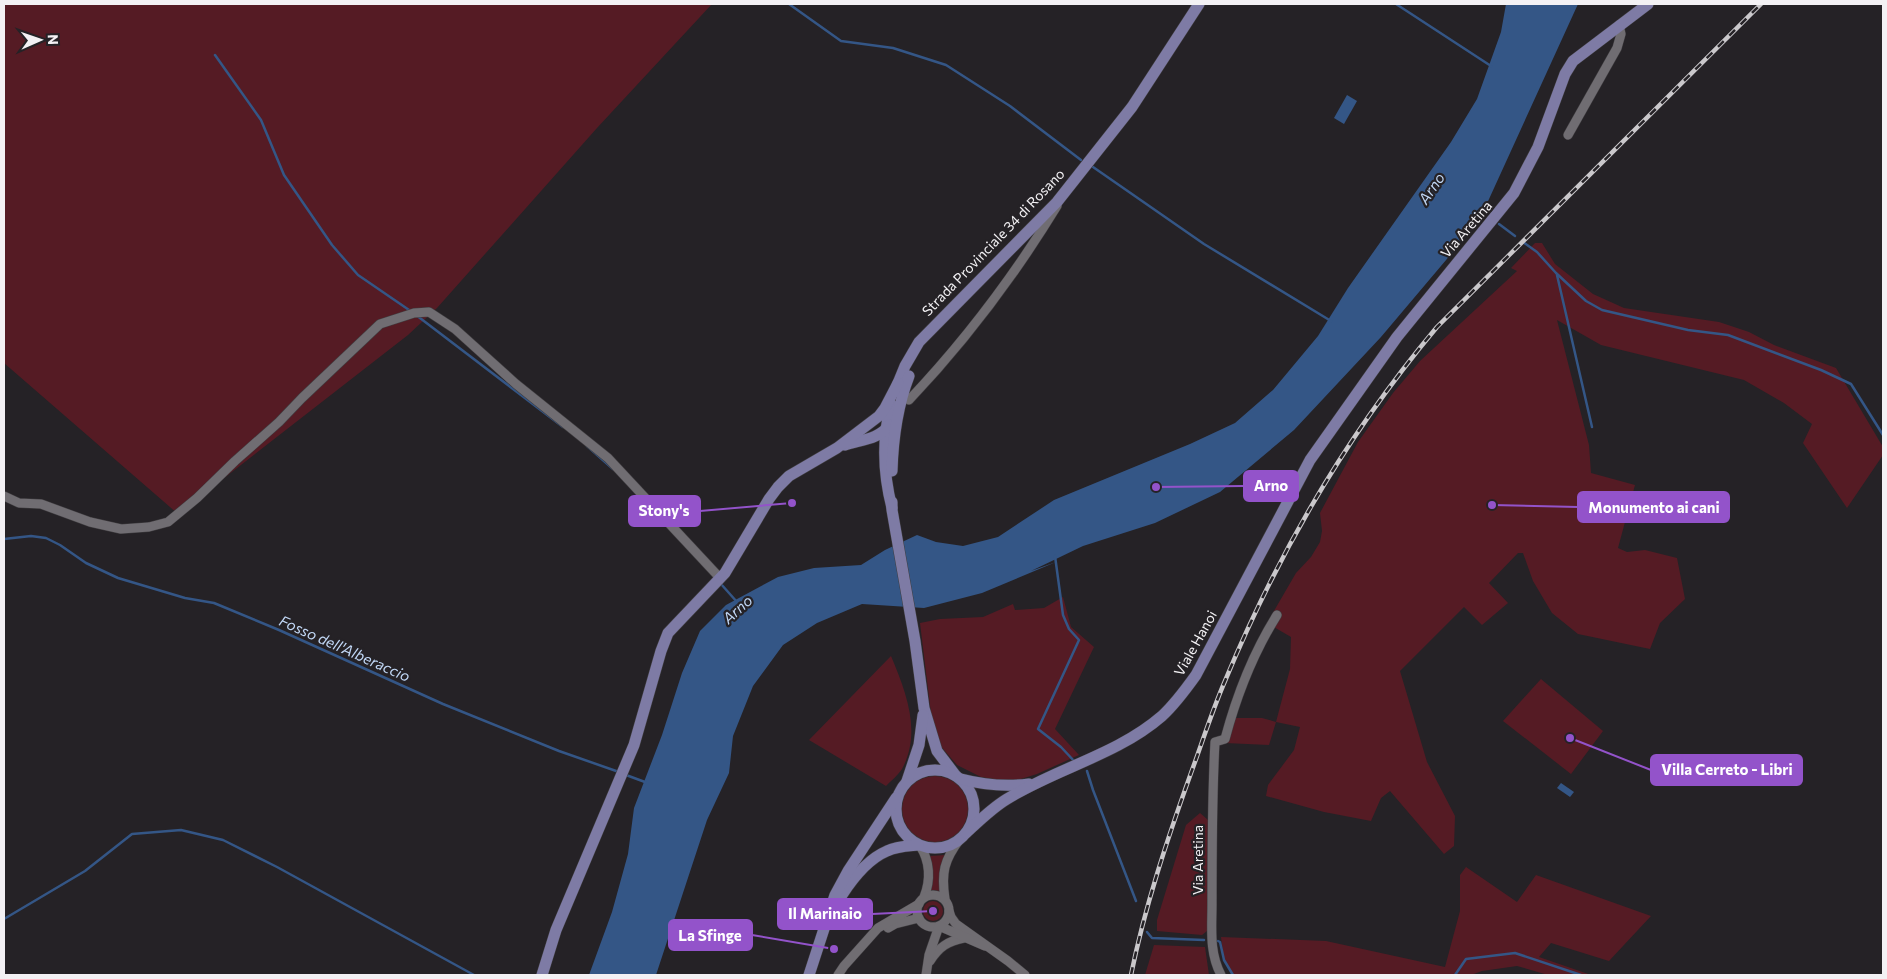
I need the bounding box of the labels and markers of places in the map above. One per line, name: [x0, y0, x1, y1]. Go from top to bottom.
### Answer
callout: Arno: [1244, 471, 1298, 501]
callout: Monumento ai cani: [1578, 492, 1729, 522]
callout: Stony's: [629, 496, 700, 526]
callout: Villa Cerreto - Libri: [1651, 755, 1802, 785]
callout: Il Marinaio: [778, 899, 872, 929]
callout: La Sfinge: [669, 920, 752, 950]

